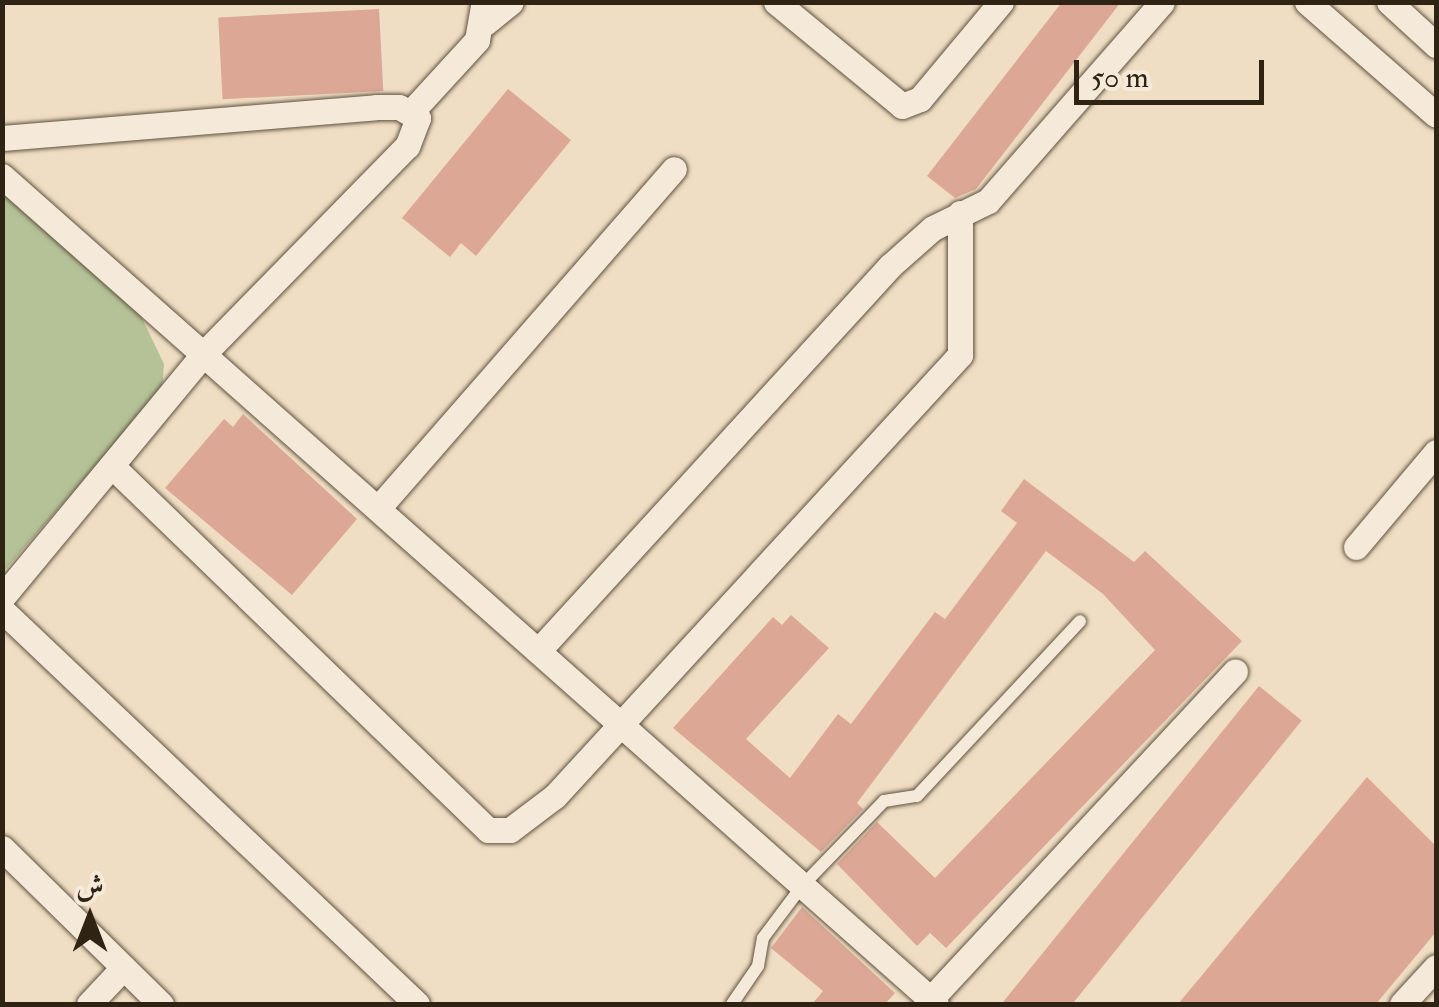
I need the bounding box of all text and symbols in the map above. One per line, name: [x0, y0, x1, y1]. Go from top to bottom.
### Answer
scale bar: [1079, 40, 1269, 102]
text: 50 m: [1091, 59, 1149, 96]
north arrow: [40, 867, 140, 967]
text: ش: [76, 869, 104, 904]

